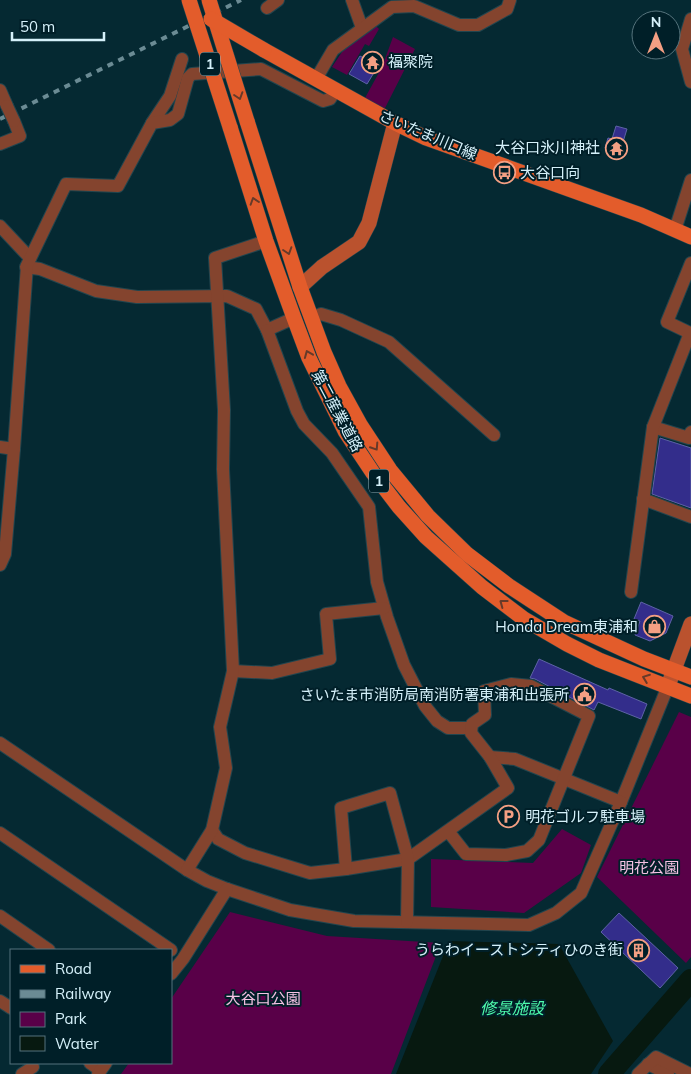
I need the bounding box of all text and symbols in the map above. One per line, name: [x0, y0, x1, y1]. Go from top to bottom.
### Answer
scale bar: [12, 10, 105, 42]
north arrow: [631, 10, 681, 60]
text: N: [651, 13, 661, 31]
text: 50 m: [20, 17, 55, 36]
temple icon: 福聚院: [360, 50, 384, 74]
road number: 1: [200, 52, 220, 76]
place label: 福聚院: [388, 52, 433, 71]
one-way arrow: [234, 92, 244, 100]
street label: さいたま川口線: [376, 105, 480, 164]
temple icon: 大谷口氷川神社: [604, 136, 628, 160]
place label: 大谷口氷川神社: [495, 138, 600, 157]
bus stop icon: 大谷口向: [492, 161, 516, 185]
place label: 大谷口向: [520, 163, 580, 182]
one-way arrow: [249, 197, 259, 206]
one-way arrow: [283, 246, 293, 255]
one-way arrow: [304, 350, 314, 359]
street label: 第二産業道路: [308, 367, 367, 455]
one-way arrow: [369, 441, 378, 451]
road number: 1: [369, 470, 389, 492]
one-way arrow: [500, 600, 509, 608]
shop icon: Honda Dream東浦和: [642, 615, 666, 639]
place label: Honda Dream東浦和: [495, 617, 638, 636]
one-way arrow: [642, 674, 651, 684]
public building icon: さいたま市消防局南消防署東浦和出張所: [573, 683, 597, 707]
place label: さいたま市消防局南消防署東浦和出張所: [299, 685, 569, 704]
parking icon: 明花ゴルフ駐車場: [497, 805, 521, 829]
place label: 明花ゴルフ駐車場: [525, 807, 645, 826]
park label: 明花公園: [619, 858, 679, 877]
building icon: うらわイーストシティひのき街: [627, 938, 651, 962]
place label: うらわイーストシティひのき街: [415, 940, 623, 959]
legend: [10, 949, 172, 1064]
text: Road: [55, 959, 92, 978]
text: Railway: [55, 984, 111, 1003]
park label: 大谷口公園: [225, 989, 301, 1008]
water label: 修景施設: [480, 998, 546, 1018]
text: Park: [55, 1009, 87, 1028]
text: Water: [55, 1034, 99, 1053]

